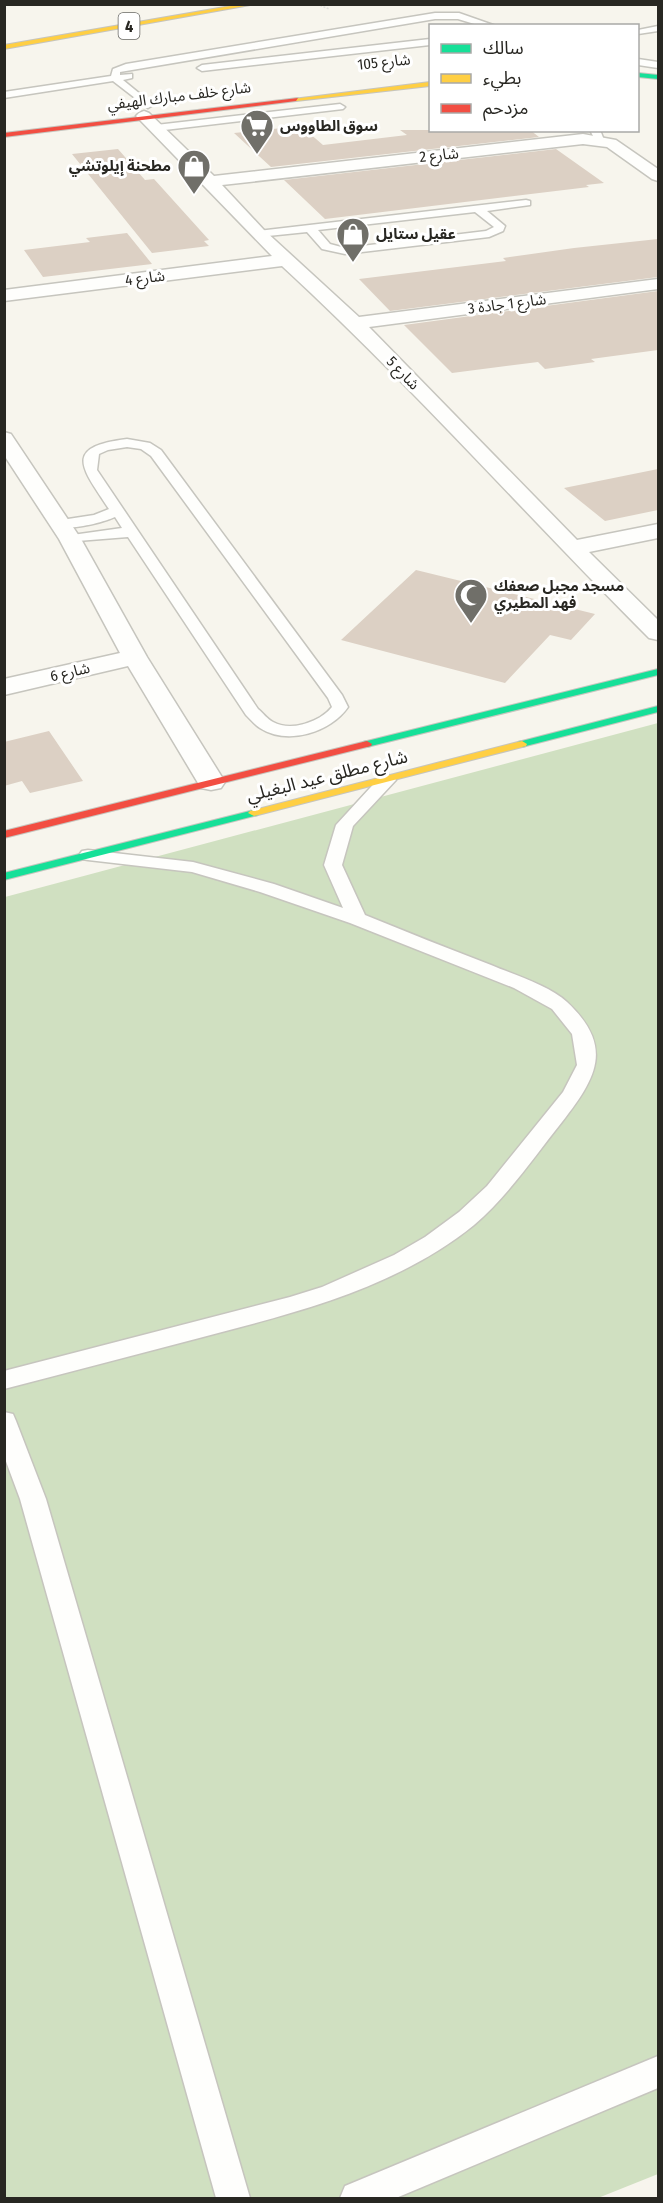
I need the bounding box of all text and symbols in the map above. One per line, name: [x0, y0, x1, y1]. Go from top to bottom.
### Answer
road number: 4: [118, 13, 140, 39]
legend: [429, 24, 639, 132]
text: سالك: [483, 37, 524, 59]
street label: شارع 105: [357, 50, 412, 77]
text: بطيء: [483, 67, 521, 91]
street label: شارع خلف مبارك الهيفي: [106, 78, 252, 117]
text: مزدحم: [483, 97, 528, 121]
supermarket icon: سوق الطاووس: [239, 108, 275, 155]
place label: سوق الطاووس: [280, 117, 378, 135]
street label: شارع 2: [418, 144, 460, 169]
shop icon: مطحنة إيلوتشي: [176, 148, 212, 195]
place label: مطحنة إيلوتشي: [69, 157, 171, 177]
shop icon: عقيل ستايل: [335, 216, 371, 263]
place label: عقيل ستايل: [376, 225, 456, 243]
street label: شارع 4: [124, 267, 167, 292]
street label: شارع 1 جادة 3: [467, 290, 548, 321]
street label: شارع 5: [381, 352, 423, 396]
mosque icon: مسجد مجبل صعفك فهد المطيري: [453, 577, 489, 624]
place label: مسجد مجبل صعفك فهد المطيري: [494, 577, 624, 614]
street label: شارع 6: [48, 659, 93, 688]
street label: شارع مطلق عيد البغيلي: [244, 745, 411, 810]

